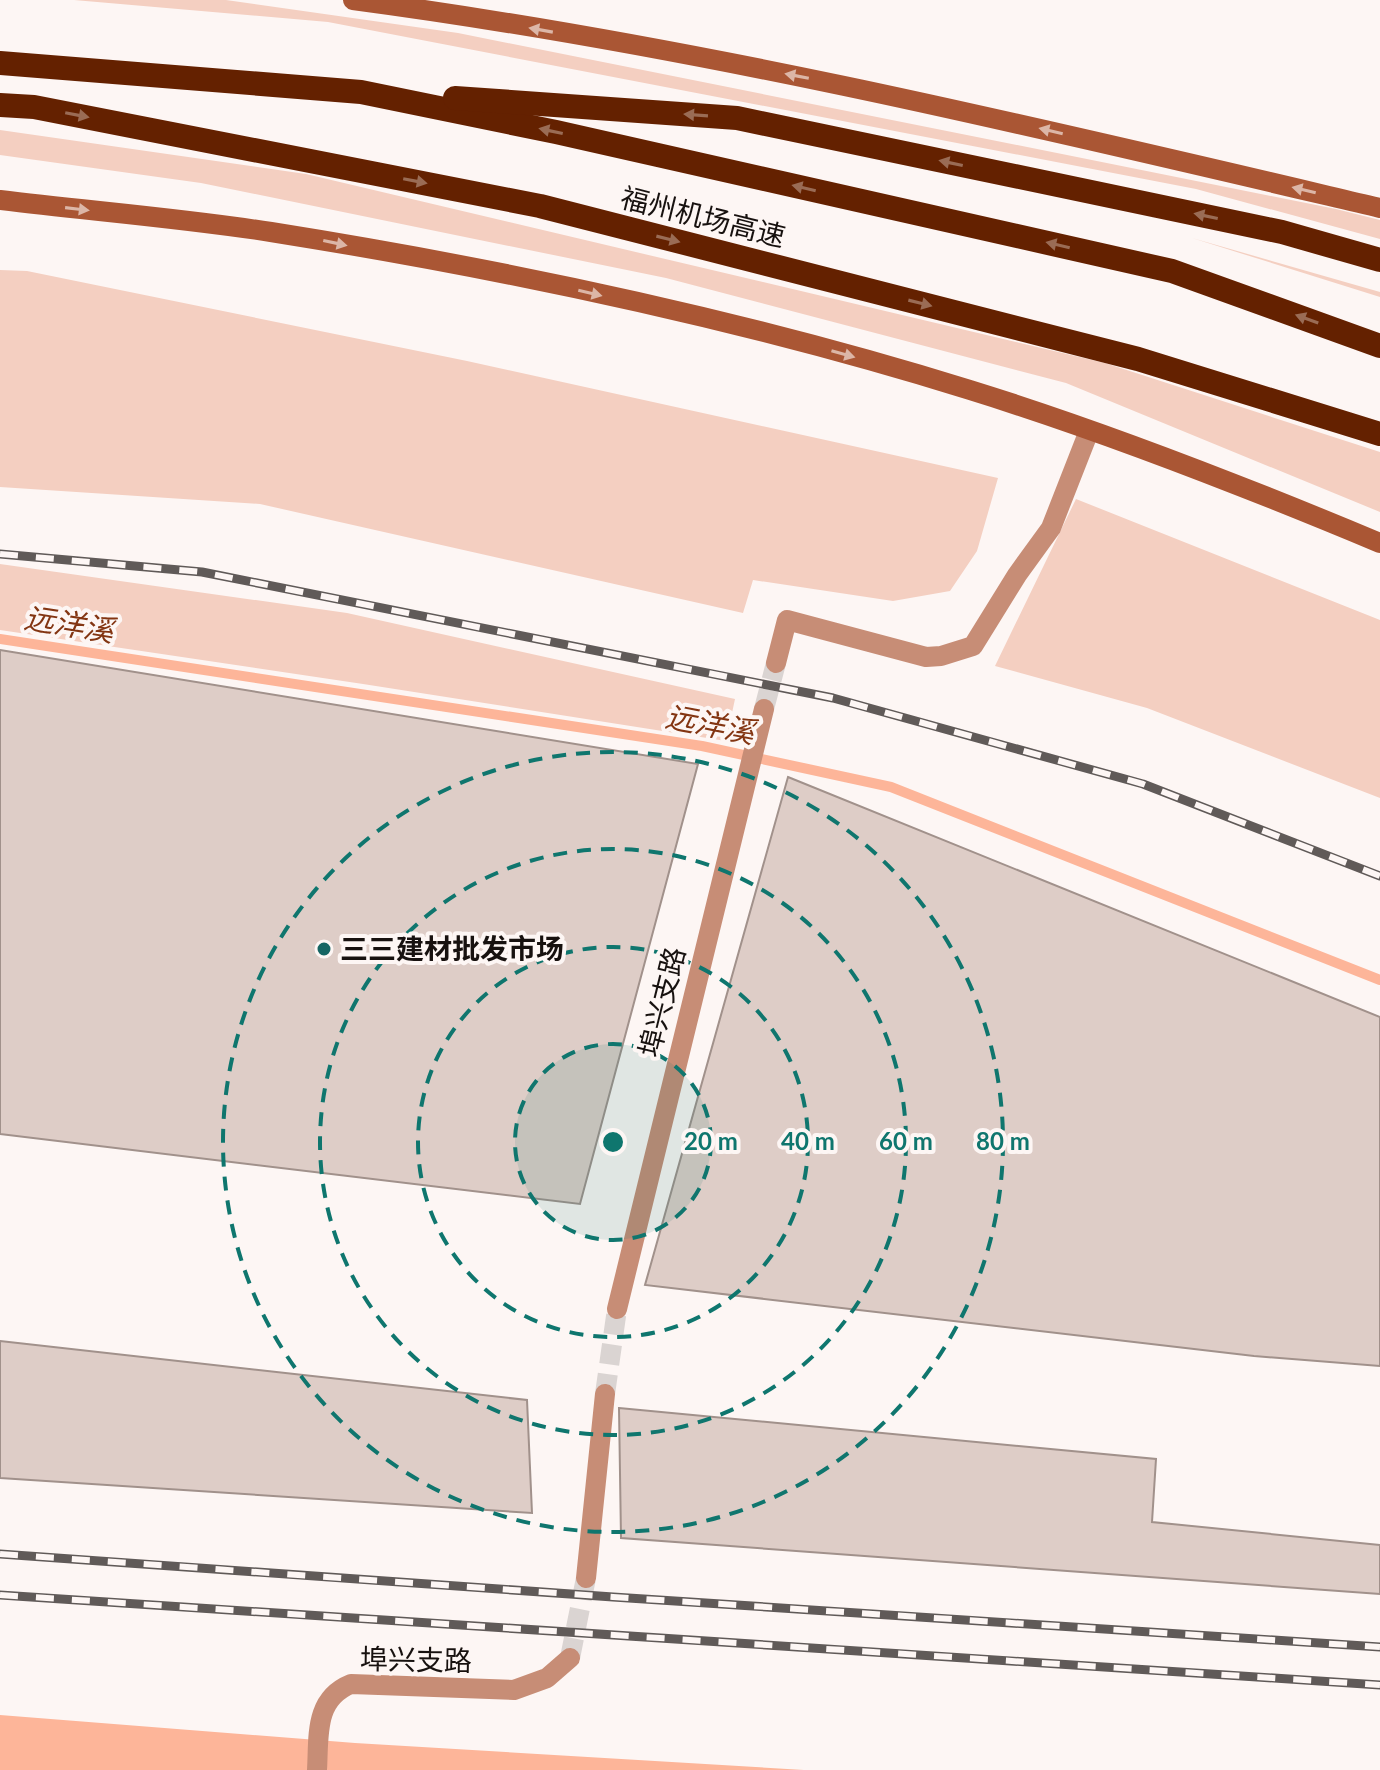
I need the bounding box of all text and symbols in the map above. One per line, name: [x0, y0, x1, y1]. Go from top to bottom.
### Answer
one-way arrow: [528, 23, 553, 35]
one-way arrow: [784, 70, 809, 82]
one-way arrow: [683, 108, 708, 121]
one-way arrow: [65, 109, 90, 122]
one-way arrow: [538, 124, 563, 137]
one-way arrow: [1038, 124, 1063, 137]
one-way arrow: [939, 156, 964, 169]
one-way arrow: [402, 175, 427, 188]
street label: 福州机场高速: [618, 179, 789, 253]
one-way arrow: [792, 181, 817, 194]
one-way arrow: [1291, 184, 1316, 196]
one-way arrow: [65, 203, 90, 216]
one-way arrow: [1193, 209, 1218, 222]
one-way arrow: [656, 233, 681, 245]
one-way arrow: [323, 237, 348, 250]
one-way arrow: [1045, 238, 1070, 251]
one-way arrow: [578, 287, 603, 299]
one-way arrow: [908, 298, 933, 310]
one-way arrow: [1294, 313, 1318, 325]
one-way arrow: [830, 349, 855, 361]
water label: 远洋溪: [22, 598, 120, 648]
water label: 远洋溪: [663, 697, 761, 750]
place label: 三三建材批发市场: [340, 931, 564, 965]
marker: 三三建材批发市场: [315, 940, 333, 958]
street label: 埠兴支路: [631, 943, 691, 1060]
text: 20 m: [684, 1126, 738, 1155]
text: 40 m: [781, 1126, 835, 1155]
text: 60 m: [879, 1126, 933, 1155]
text: 80 m: [976, 1126, 1030, 1155]
centre of rings: [599, 1128, 627, 1156]
street label: 埠兴支路: [360, 1641, 472, 1677]

